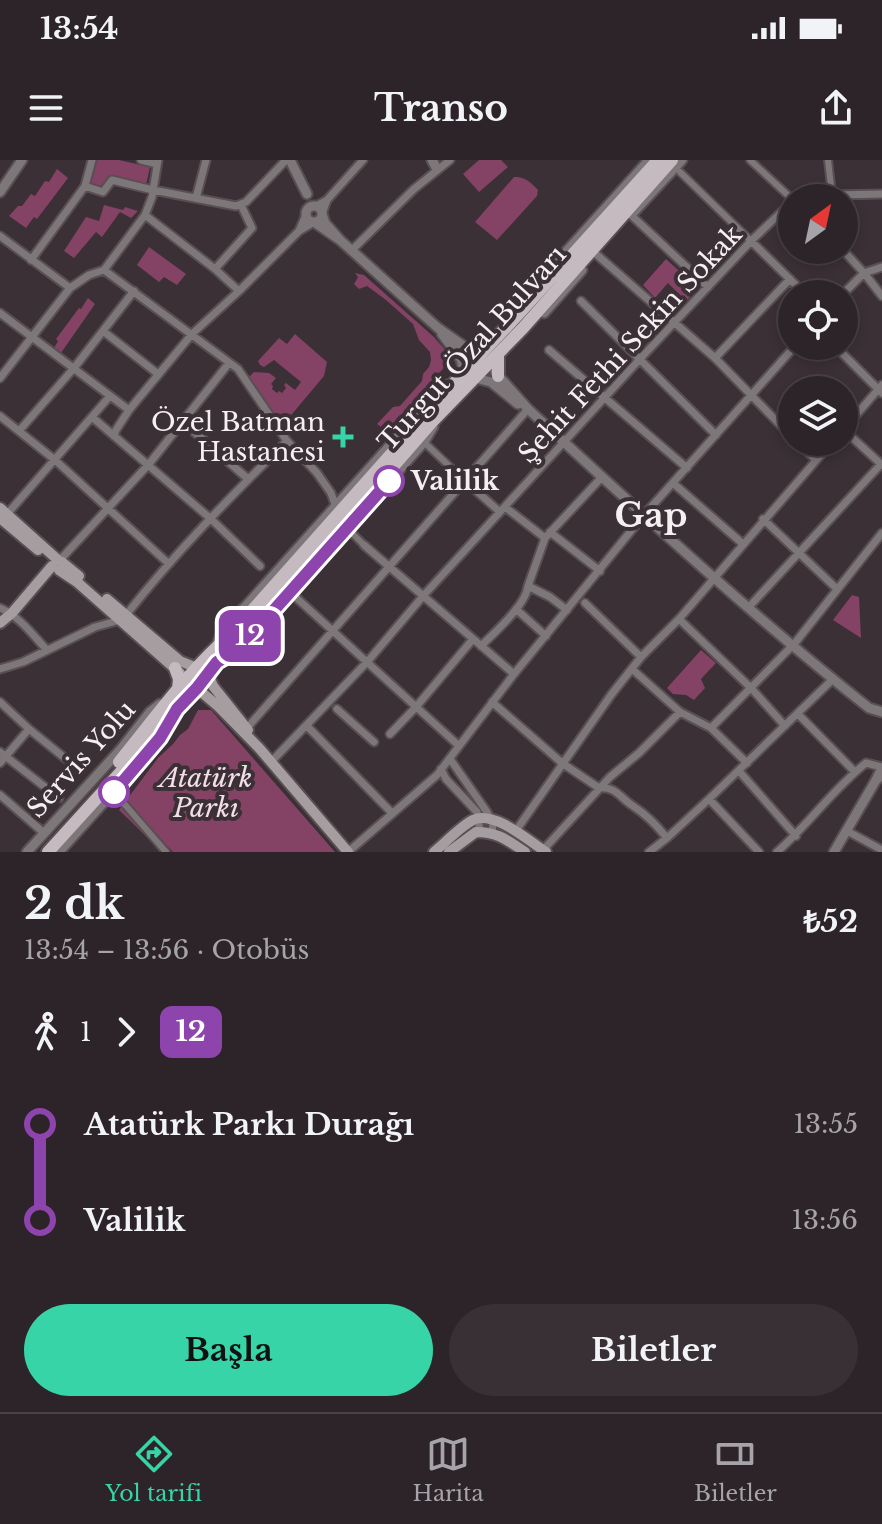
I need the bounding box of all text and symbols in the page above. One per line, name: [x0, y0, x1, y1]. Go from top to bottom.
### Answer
text: 13:54: [40, 10, 118, 47]
icon: menu: [24, 86, 68, 130]
text: Transo: [374, 86, 508, 131]
icon: share: [814, 86, 858, 130]
north arrow: [778, 184, 858, 264]
map controls: [778, 184, 858, 456]
street label: Şehit Fethi Sekin Sokak: [512, 219, 748, 469]
street label: Turgut Özal Bulvarı: [371, 239, 573, 457]
button: locate: [778, 280, 858, 360]
button: layers: [778, 376, 858, 456]
place label: Özel Batman Hastanesi: [151, 406, 325, 468]
marker: Özel Batman Hastanesi: [332, 426, 354, 448]
place label: Valilik: [410, 465, 500, 497]
marker: Valilik: [374, 466, 404, 496]
district label: Gap: [615, 494, 688, 536]
line badge: 12: [214, 610, 286, 662]
text: 12: [235, 618, 265, 653]
street label: Servis Yolu: [20, 694, 142, 824]
park label: Atatürk Parkı: [157, 762, 252, 824]
unlabelled marker: [99, 777, 129, 807]
text: 2 dk: [24, 876, 124, 931]
text: ₺52: [803, 903, 858, 940]
text: 13:54 – 13:56 · Otobüs: [24, 934, 309, 966]
icon: walk: [24, 1010, 68, 1054]
icon: forward: [104, 1010, 148, 1054]
text: 12: [176, 1014, 206, 1049]
text: 1: [80, 1016, 92, 1048]
text: Atatürk Parkı Durağı: [84, 1106, 414, 1143]
text: 13:55: [793, 1108, 858, 1140]
text: Valilik: [84, 1202, 185, 1239]
text: 13:56: [791, 1204, 858, 1236]
button: Başla: [24, 1304, 433, 1396]
button: Biletler: [449, 1304, 858, 1396]
tab: Yol tarifi: [105, 1432, 202, 1507]
tab: Harita: [413, 1432, 484, 1507]
tab: Biletler: [694, 1432, 777, 1507]

